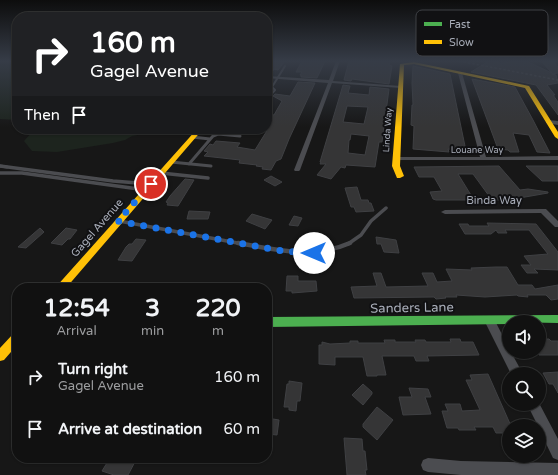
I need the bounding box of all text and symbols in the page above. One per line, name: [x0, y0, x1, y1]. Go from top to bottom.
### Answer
legend: [416, 10, 548, 56]
text: Fast: [449, 18, 470, 31]
text: 160 m: [90, 26, 176, 60]
icon: right: [24, 28, 76, 80]
text: Slow: [449, 36, 474, 49]
text: Gagel Avenue: [90, 60, 209, 82]
icon: arrive: [68, 104, 90, 126]
text: Then: [24, 106, 60, 124]
street label: Linda Way: [381, 107, 395, 153]
street label: Louane Way: [451, 145, 503, 156]
pin: [134, 167, 168, 201]
icon: arrive: [140, 173, 162, 195]
street label: Binda Way: [466, 194, 522, 207]
street label: Gagel Avenue: [68, 196, 126, 260]
position arrow: [293, 232, 335, 274]
text: 12:54: [43, 294, 110, 323]
text: 3: [145, 294, 160, 323]
text: 220: [195, 294, 241, 323]
street label: Sanders Lane: [370, 299, 454, 317]
map controls: [502, 315, 546, 463]
button: sound: [502, 315, 546, 359]
text: Arrival: [56, 323, 97, 339]
text: min: [141, 323, 164, 339]
text: m: [212, 323, 224, 339]
text: Turn right: [58, 360, 128, 378]
icon: right: [24, 366, 46, 388]
button: search: [502, 367, 546, 411]
text: 160 m: [214, 368, 260, 386]
text: Gagel Avenue: [58, 378, 144, 394]
icon: arrive: [24, 418, 46, 440]
button: layers: [502, 419, 546, 463]
text: Arrive at destination: [58, 420, 202, 438]
text: 60 m: [223, 420, 260, 438]

